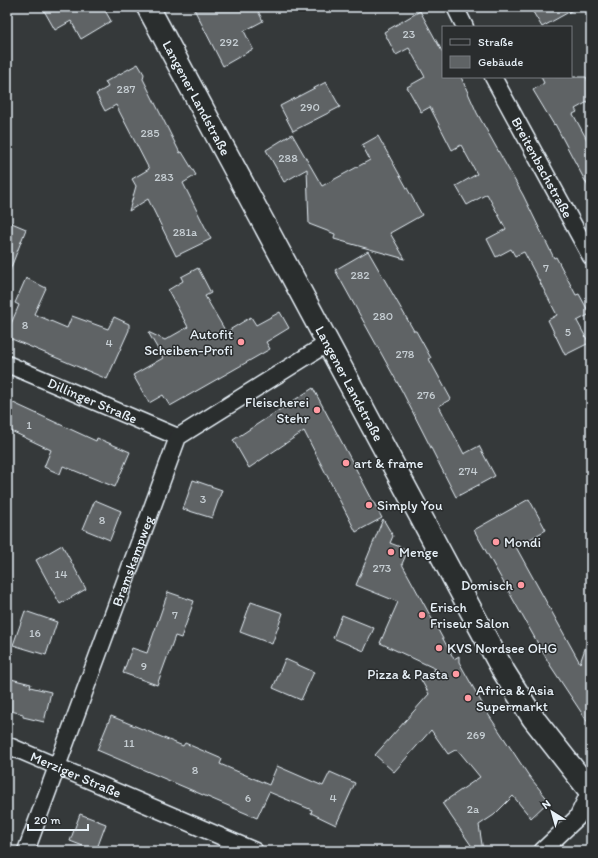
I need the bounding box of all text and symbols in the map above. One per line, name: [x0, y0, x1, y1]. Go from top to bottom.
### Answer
legend: [442, 26, 572, 78]
house number: 23: [403, 27, 416, 41]
house number: 292: [220, 35, 239, 49]
text: Straße: [478, 35, 513, 49]
street label: Langener Landstraße: [158, 37, 234, 159]
text: Gebäude: [478, 55, 523, 69]
house number: 287: [117, 82, 135, 96]
house number: 290: [300, 100, 320, 114]
street label: Breitenbachstraße: [507, 114, 576, 221]
house number: 285: [140, 126, 160, 140]
house number: 288: [278, 151, 298, 165]
house number: 283: [154, 170, 174, 184]
house number: 281a: [173, 225, 198, 239]
house number: 7: [543, 261, 549, 275]
house number: 282: [350, 268, 370, 282]
house number: 280: [373, 309, 393, 323]
house number: 8: [22, 318, 29, 332]
street label: Langener Landstraße: [311, 323, 387, 444]
house number: 5: [565, 325, 571, 339]
place label: Autofit Scheiben-Profi: [144, 326, 233, 359]
house number: 4: [105, 336, 113, 350]
marker: Autofit Scheiben-Profi: [236, 337, 246, 347]
house number: 278: [396, 347, 415, 361]
street label: Dillinger Straße: [45, 374, 140, 428]
house number: 276: [417, 388, 435, 402]
place label: Fleischerei Stehr: [245, 394, 309, 427]
marker: Fleischerei Stehr: [312, 405, 322, 415]
house number: 1: [26, 418, 32, 432]
place label: art & frame: [354, 455, 424, 472]
marker: art & frame: [341, 458, 351, 468]
house number: 274: [458, 464, 478, 478]
house number: 3: [200, 492, 207, 506]
place label: Simply You: [377, 497, 443, 514]
marker: Simply You: [364, 500, 374, 510]
street label: Bramskampweg: [108, 512, 158, 609]
house number: 8: [99, 513, 106, 527]
place label: Mondi: [504, 534, 541, 551]
marker: Mondi: [491, 537, 501, 547]
place label: Menge: [399, 544, 439, 561]
marker: Menge: [386, 547, 396, 557]
house number: 273: [373, 561, 392, 575]
house number: 14: [55, 567, 67, 581]
place label: Domisch: [461, 577, 513, 594]
marker: Domisch: [516, 580, 526, 590]
place label: Erisch Friseur Salon: [430, 599, 510, 632]
house number: 7: [172, 608, 178, 622]
marker: Erisch Friseur Salon: [417, 610, 427, 620]
house number: 16: [29, 626, 41, 640]
place label: KVS Nordsee OHG: [447, 640, 557, 657]
marker: KVS Nordsee OHG: [434, 643, 444, 653]
house number: 9: [141, 659, 147, 673]
place label: Pizza & Pasta: [367, 666, 449, 683]
marker: Pizza & Pasta: [451, 669, 461, 679]
place label: Africa & Asia Supermarkt: [476, 682, 555, 715]
marker: Africa & Asia Supermarkt: [463, 693, 473, 703]
house number: 269: [467, 728, 485, 742]
house number: 11: [123, 736, 135, 750]
street label: Merziger Straße: [28, 748, 124, 802]
house number: 8: [192, 763, 199, 777]
house number: 6: [245, 791, 251, 805]
house number: 4: [329, 791, 337, 805]
north arrow: [532, 792, 572, 832]
text: N: [539, 797, 553, 812]
house number: 2a: [467, 802, 480, 816]
scale bar: [28, 806, 88, 832]
text: 20 m: [34, 813, 61, 827]

